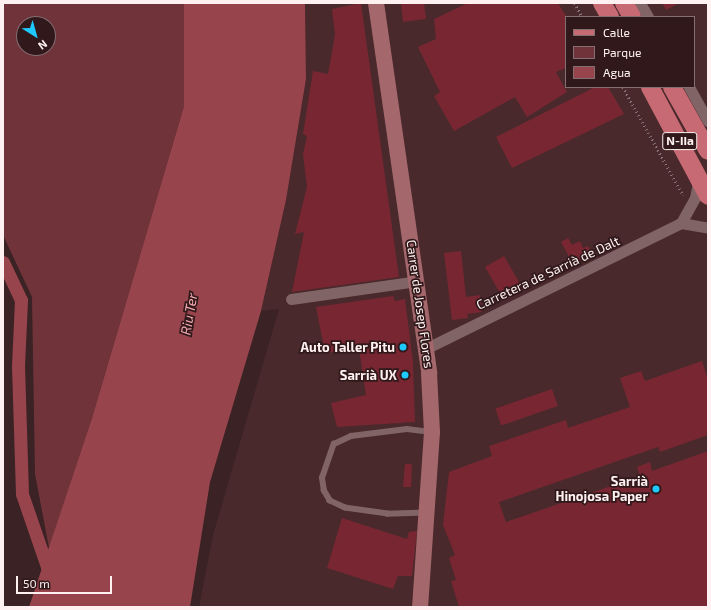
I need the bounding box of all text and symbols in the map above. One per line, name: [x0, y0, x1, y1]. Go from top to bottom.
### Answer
north arrow: [16, 16, 56, 56]
legend: [565, 16, 695, 88]
text: Calle: [603, 25, 630, 39]
text: N: [36, 38, 50, 53]
text: Parque: [603, 45, 641, 59]
text: Agua: [603, 65, 631, 79]
road number: N-IIa: [662, 131, 698, 151]
street label: Carretera de Sarrià de Dalt: [474, 233, 622, 313]
street label: Carrer de Josep Flores: [403, 239, 437, 369]
water label: Riu Ter: [177, 291, 201, 337]
place label: Auto Taller Pitu: [300, 339, 395, 355]
marker: Auto Taller Pitu: [398, 342, 408, 352]
place label: Sarrià UX: [340, 367, 397, 383]
marker: Sarrià UX: [400, 370, 410, 380]
place label: Sarrià Hinojosa Paper: [555, 474, 648, 505]
marker: Sarrià Hinojosa Paper: [651, 484, 661, 494]
scale bar: [18, 568, 114, 594]
text: 50 m: [23, 576, 50, 590]

